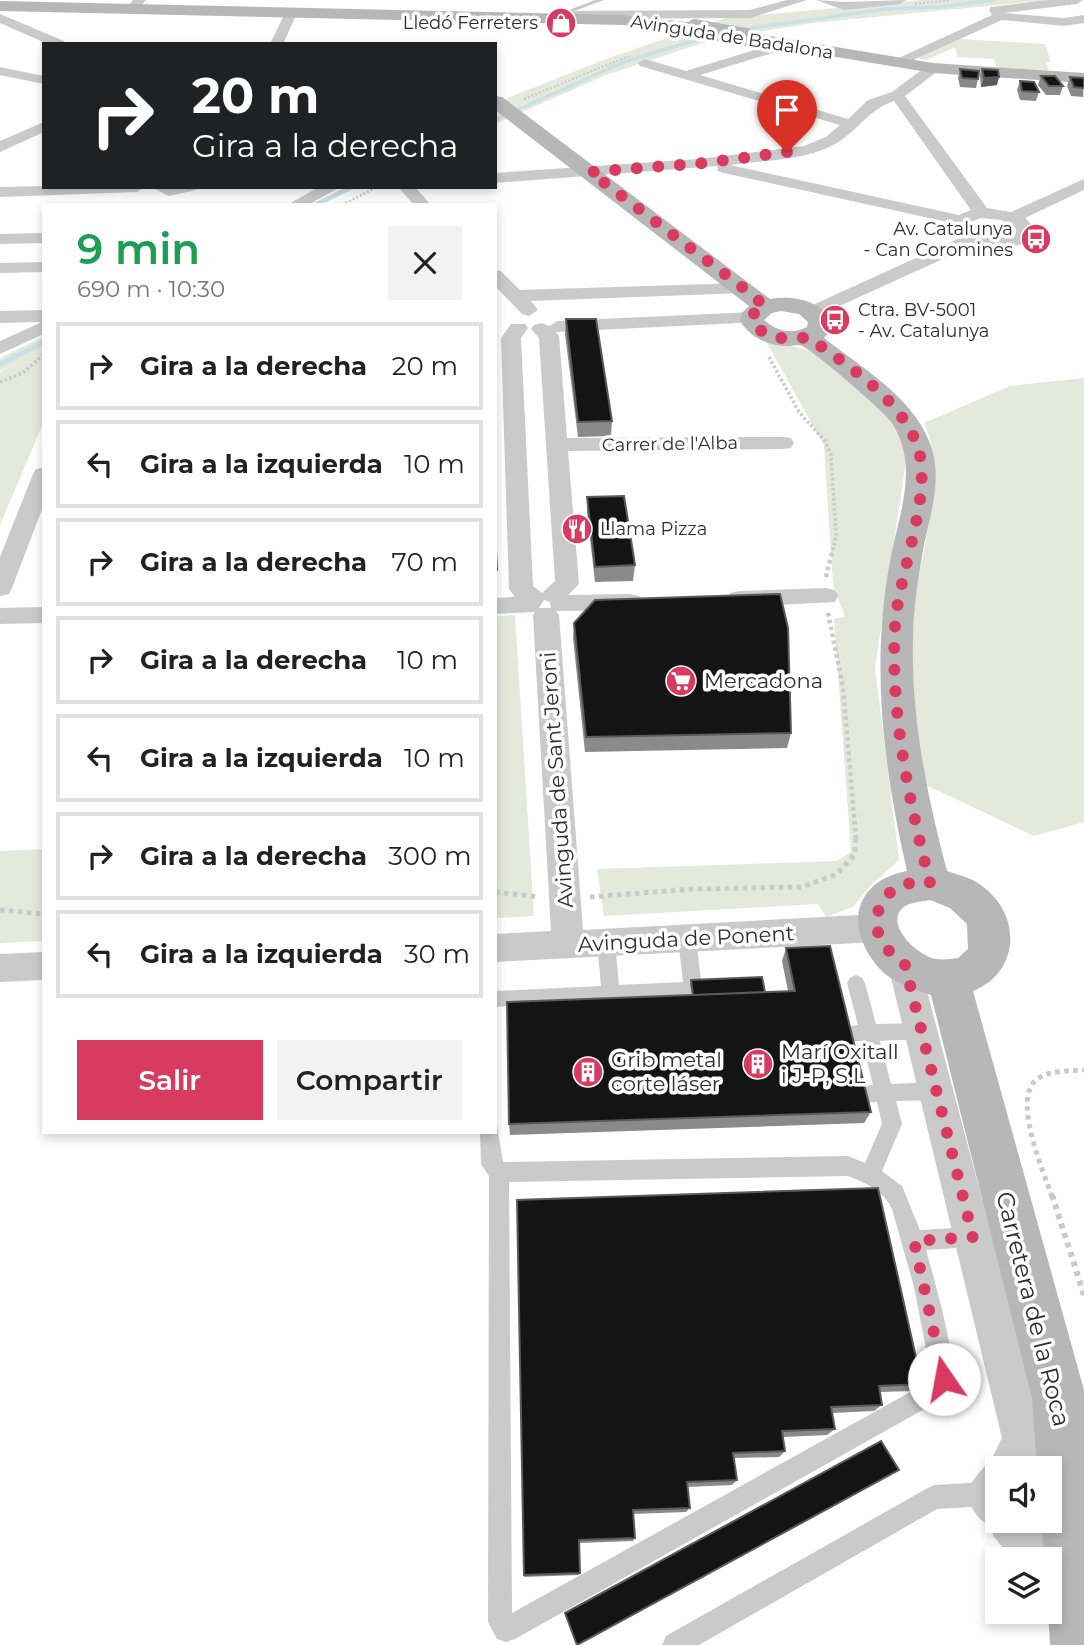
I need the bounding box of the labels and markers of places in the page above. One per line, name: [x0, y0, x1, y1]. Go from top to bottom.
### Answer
shop icon: Lledó Ferreters: [544, 6, 578, 40]
place label: Lledó Ferreters: [403, 12, 538, 34]
pin: [757, 80, 817, 152]
place label: Av. Catalunya - Can Coromines: [864, 218, 1013, 261]
bus stop icon: Av. Catalunya - Can Coromines: [1019, 222, 1053, 256]
place label: Ctra. BV-5001 - Av. Catalunya: [858, 299, 989, 342]
bus stop icon: Ctra. BV-5001 - Av. Catalunya: [818, 303, 852, 337]
restaurant icon: Llama Pizza: [560, 512, 594, 546]
place label: Llama Pizza: [600, 518, 707, 540]
supermarket icon: Mercadona: [664, 664, 698, 698]
place label: Mercadona: [704, 668, 823, 693]
place label: Marí Oxitall i J-P, S.L: [781, 1039, 899, 1088]
place label: Grib metal corte láser: [611, 1047, 722, 1096]
building icon: Marí Oxitall i J-P, S.L: [741, 1047, 775, 1081]
building icon: Grib metal corte láser: [571, 1055, 605, 1089]

